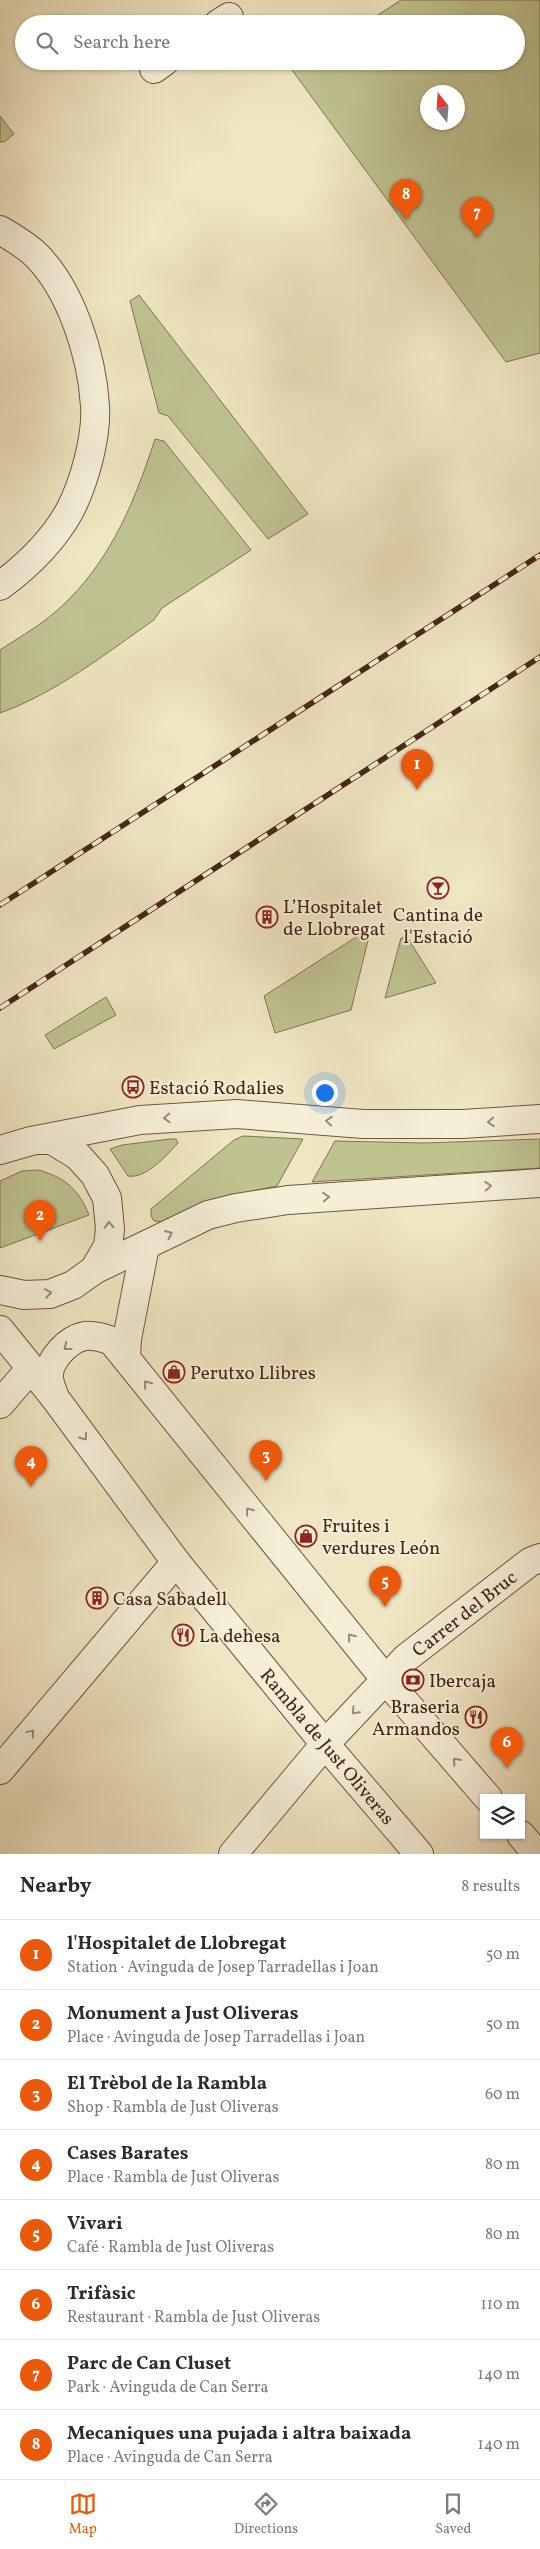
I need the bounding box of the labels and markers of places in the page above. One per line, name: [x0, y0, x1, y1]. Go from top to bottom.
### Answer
pin: 8: [390, 179, 422, 220]
pin: 7: [461, 197, 493, 238]
pin: 1: [401, 749, 433, 790]
bar icon: Cantina de l'Estació: [426, 876, 450, 900]
place label: L’Hospitalet de Llobregat: [283, 895, 386, 943]
place label: Cantina de l'Estació: [393, 903, 483, 951]
building icon: L’Hospitalet de Llobregat: [255, 905, 279, 929]
bus stop icon: Estació Rodalies: [121, 1075, 145, 1099]
place label: Estació Rodalies: [149, 1076, 284, 1102]
pin: 2: [24, 1200, 56, 1241]
shop icon: Perutxo Llibres: [162, 1360, 186, 1384]
place label: Perutxo Llibres: [190, 1361, 316, 1387]
pin: 3: [250, 1440, 282, 1481]
pin: 4: [15, 1446, 47, 1487]
place label: Fruites i verdures León: [322, 1514, 440, 1562]
shop icon: Fruites i verdures León: [294, 1524, 318, 1548]
pin: 5: [369, 1566, 401, 1607]
building icon: Casa Sabadell: [85, 1586, 109, 1610]
place label: Casa Sabadell: [113, 1587, 227, 1613]
restaurant icon: La dehesa: [171, 1623, 195, 1647]
place label: La dehesa: [199, 1624, 281, 1650]
bank icon: Ibercaja: [401, 1668, 425, 1692]
place label: Ibercaja: [429, 1669, 496, 1695]
place label: Braseria Armandos: [372, 1695, 460, 1743]
restaurant icon: Braseria Armandos: [464, 1705, 488, 1729]
pin: 6: [491, 1727, 523, 1768]

